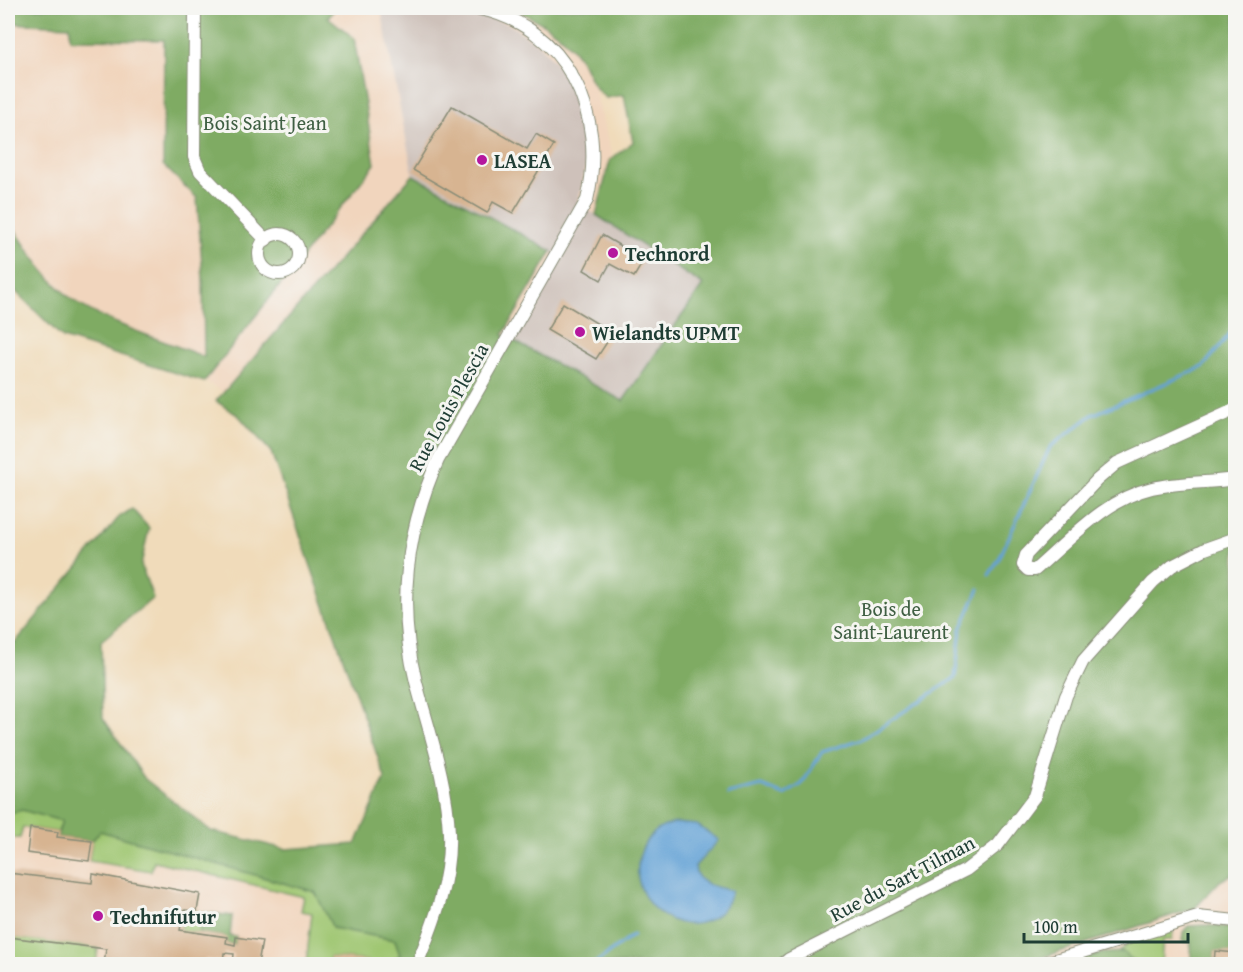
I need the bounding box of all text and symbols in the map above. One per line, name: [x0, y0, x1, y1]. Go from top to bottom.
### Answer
park label: Bois Saint Jean: [203, 108, 327, 137]
place label: LASEA: [494, 146, 551, 175]
marker: LASEA: [475, 153, 489, 167]
place label: Technord: [625, 239, 710, 268]
marker: Technord: [606, 246, 620, 260]
place label: Wielandts UPMT: [592, 318, 740, 347]
marker: Wielandts UPMT: [573, 325, 587, 339]
street label: Rue Louis Plescia: [401, 337, 495, 476]
park label: Bois de Saint-Laurent: [833, 594, 949, 646]
street label: Rue du Sart Tilman: [824, 828, 980, 928]
place label: Technifutur: [110, 902, 216, 931]
scale bar: [1024, 906, 1188, 944]
marker: Technifutur: [91, 909, 105, 923]
text: 100 m: [1033, 913, 1078, 940]

